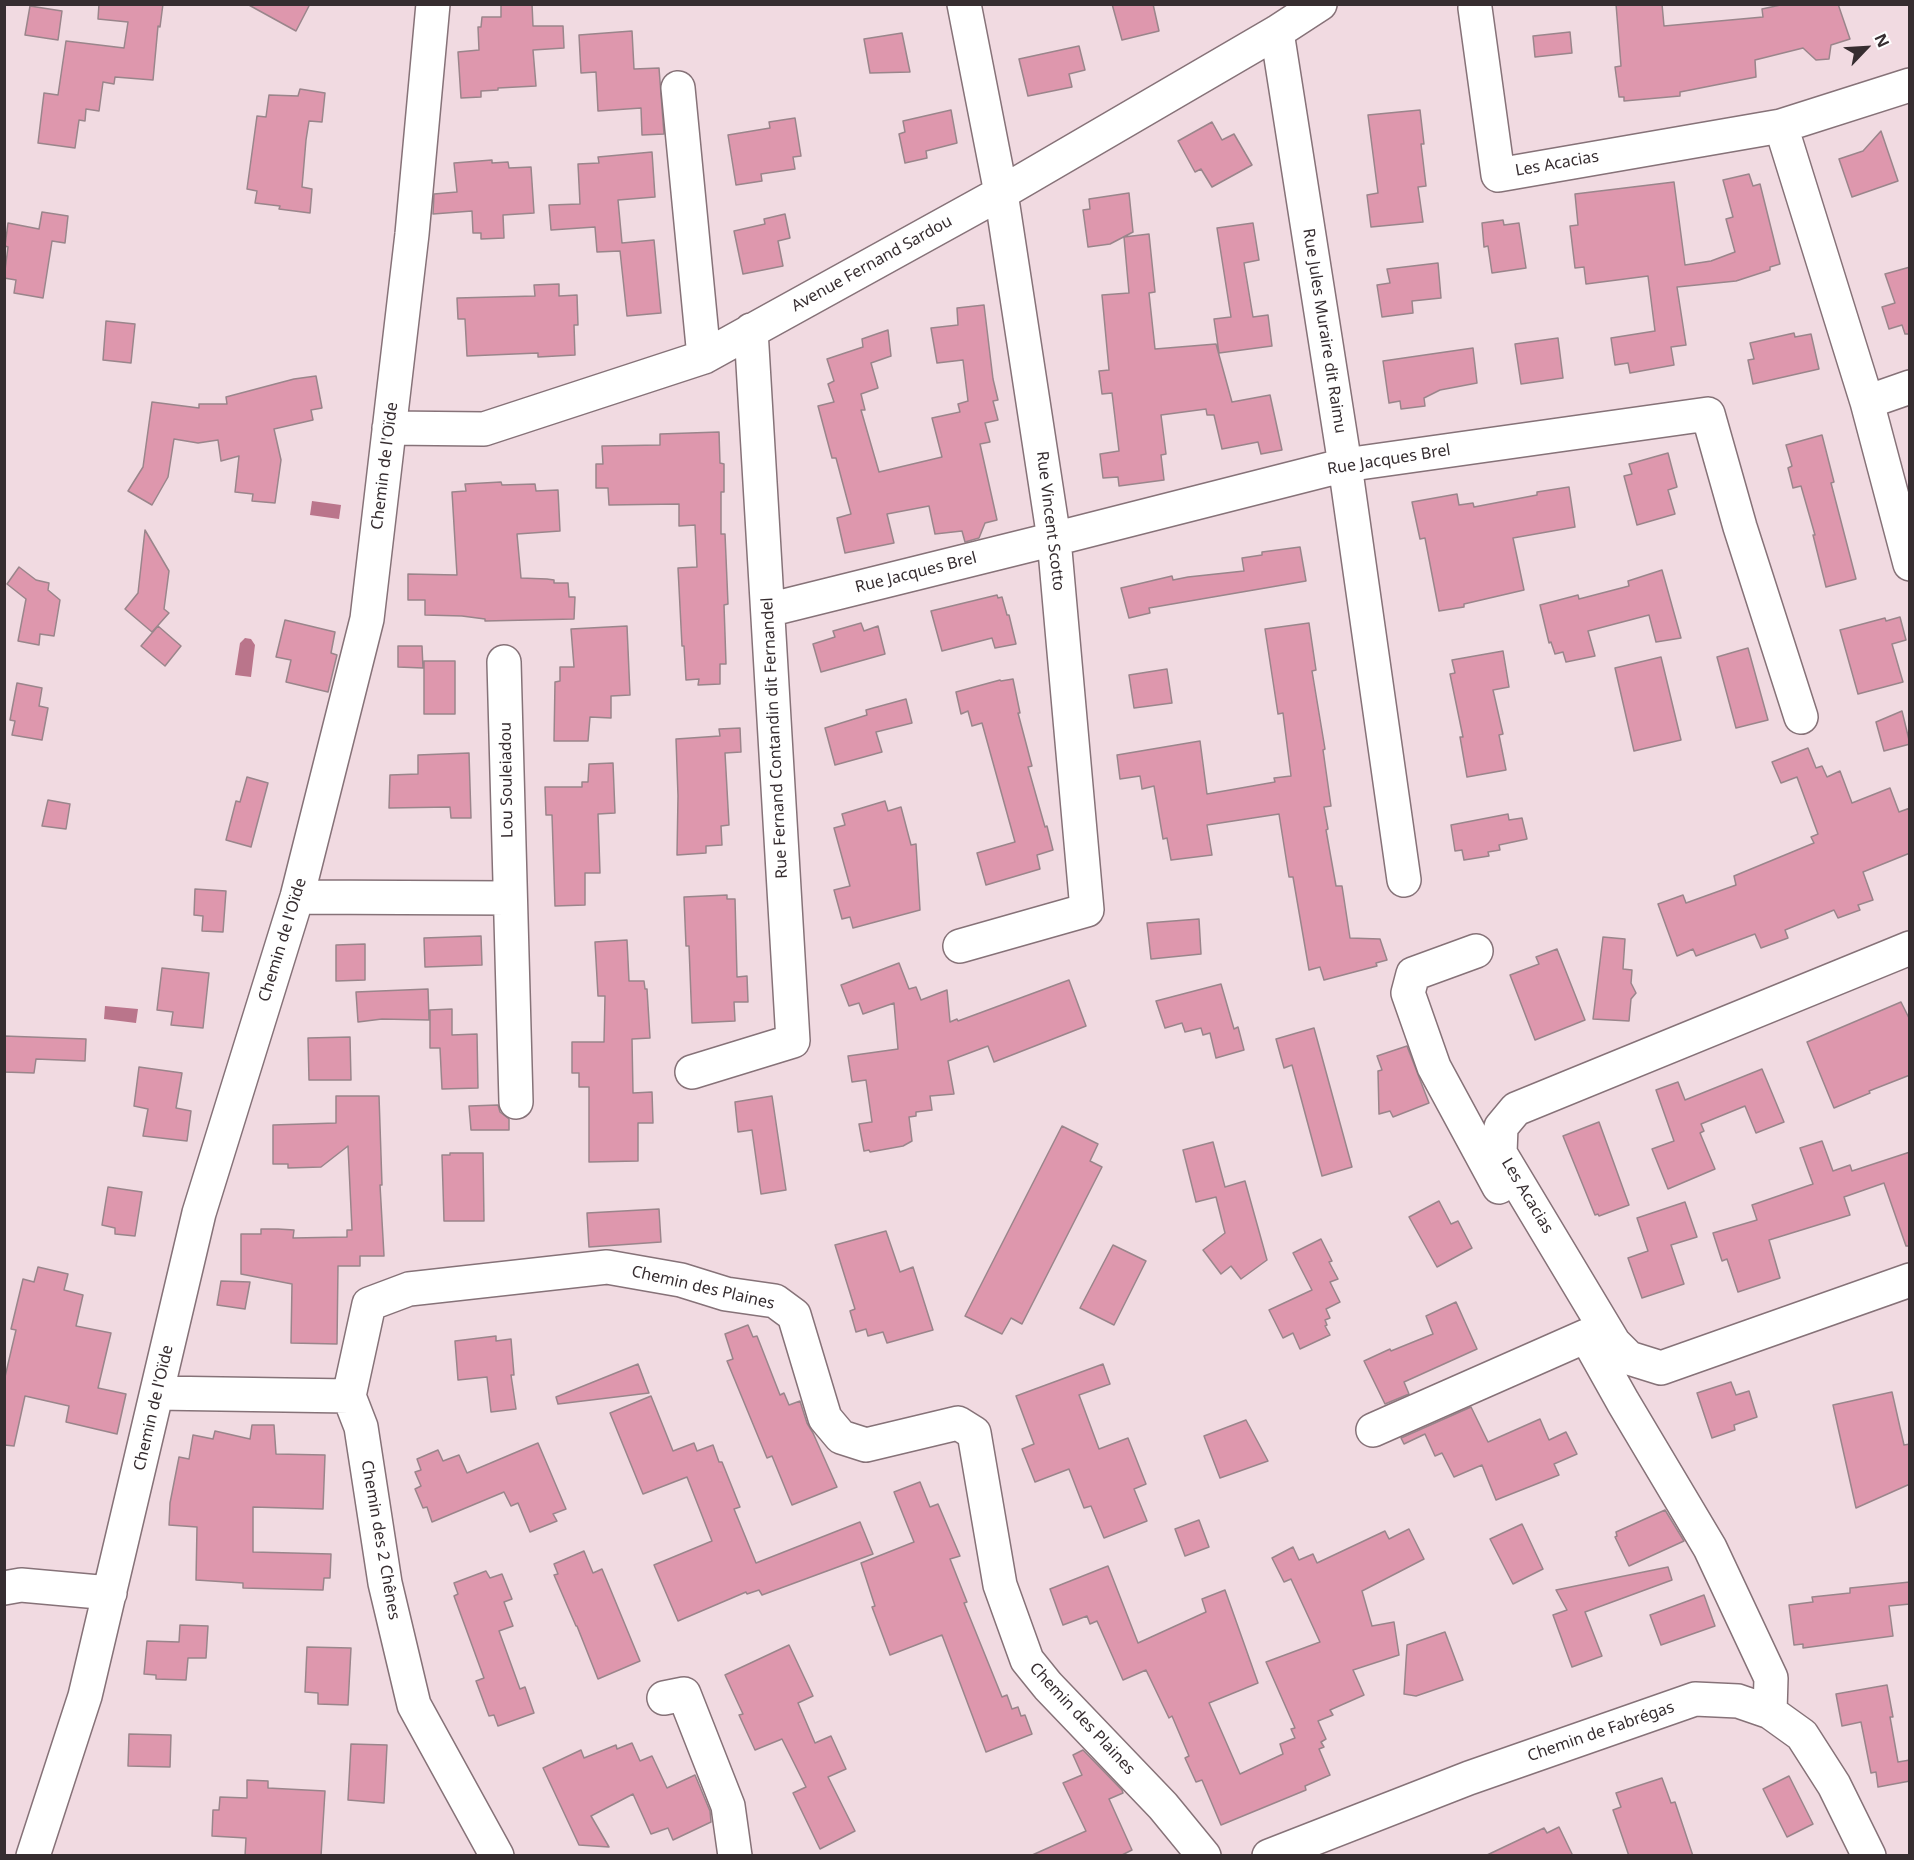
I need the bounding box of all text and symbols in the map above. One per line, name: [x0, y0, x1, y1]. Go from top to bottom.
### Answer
north arrow: [1836, 18, 1896, 78]
text: N: [1870, 30, 1895, 51]
street label: Les Acacias: [1514, 147, 1600, 181]
street label: Avenue Fernand Sardou: [788, 212, 956, 316]
street label: Rue Jules Muraire dit Raimu: [1298, 227, 1350, 435]
street label: Chemin de l'Oïde: [368, 401, 402, 531]
street label: Rue Jacques Brel: [1326, 441, 1452, 479]
street label: Rue Vincent Scotto: [1032, 450, 1068, 592]
street label: Rue Jacques Brel: [853, 549, 979, 597]
street label: Rue Fernand Contandin dit Fernandel: [758, 597, 792, 879]
street label: Lou Souleiadou: [496, 722, 518, 838]
street label: Chemin de l'Oïde: [255, 876, 311, 1004]
street label: Les Acacias: [1497, 1155, 1557, 1237]
street label: Chemin des Plaines: [630, 1262, 776, 1314]
street label: Chemin de l'Oïde: [130, 1343, 178, 1473]
street label: Chemin des 2 Chênes: [357, 1459, 403, 1621]
street label: Chemin des Plaines: [1025, 1659, 1139, 1779]
street label: Chemin de Fabrégas: [1525, 1698, 1677, 1766]

